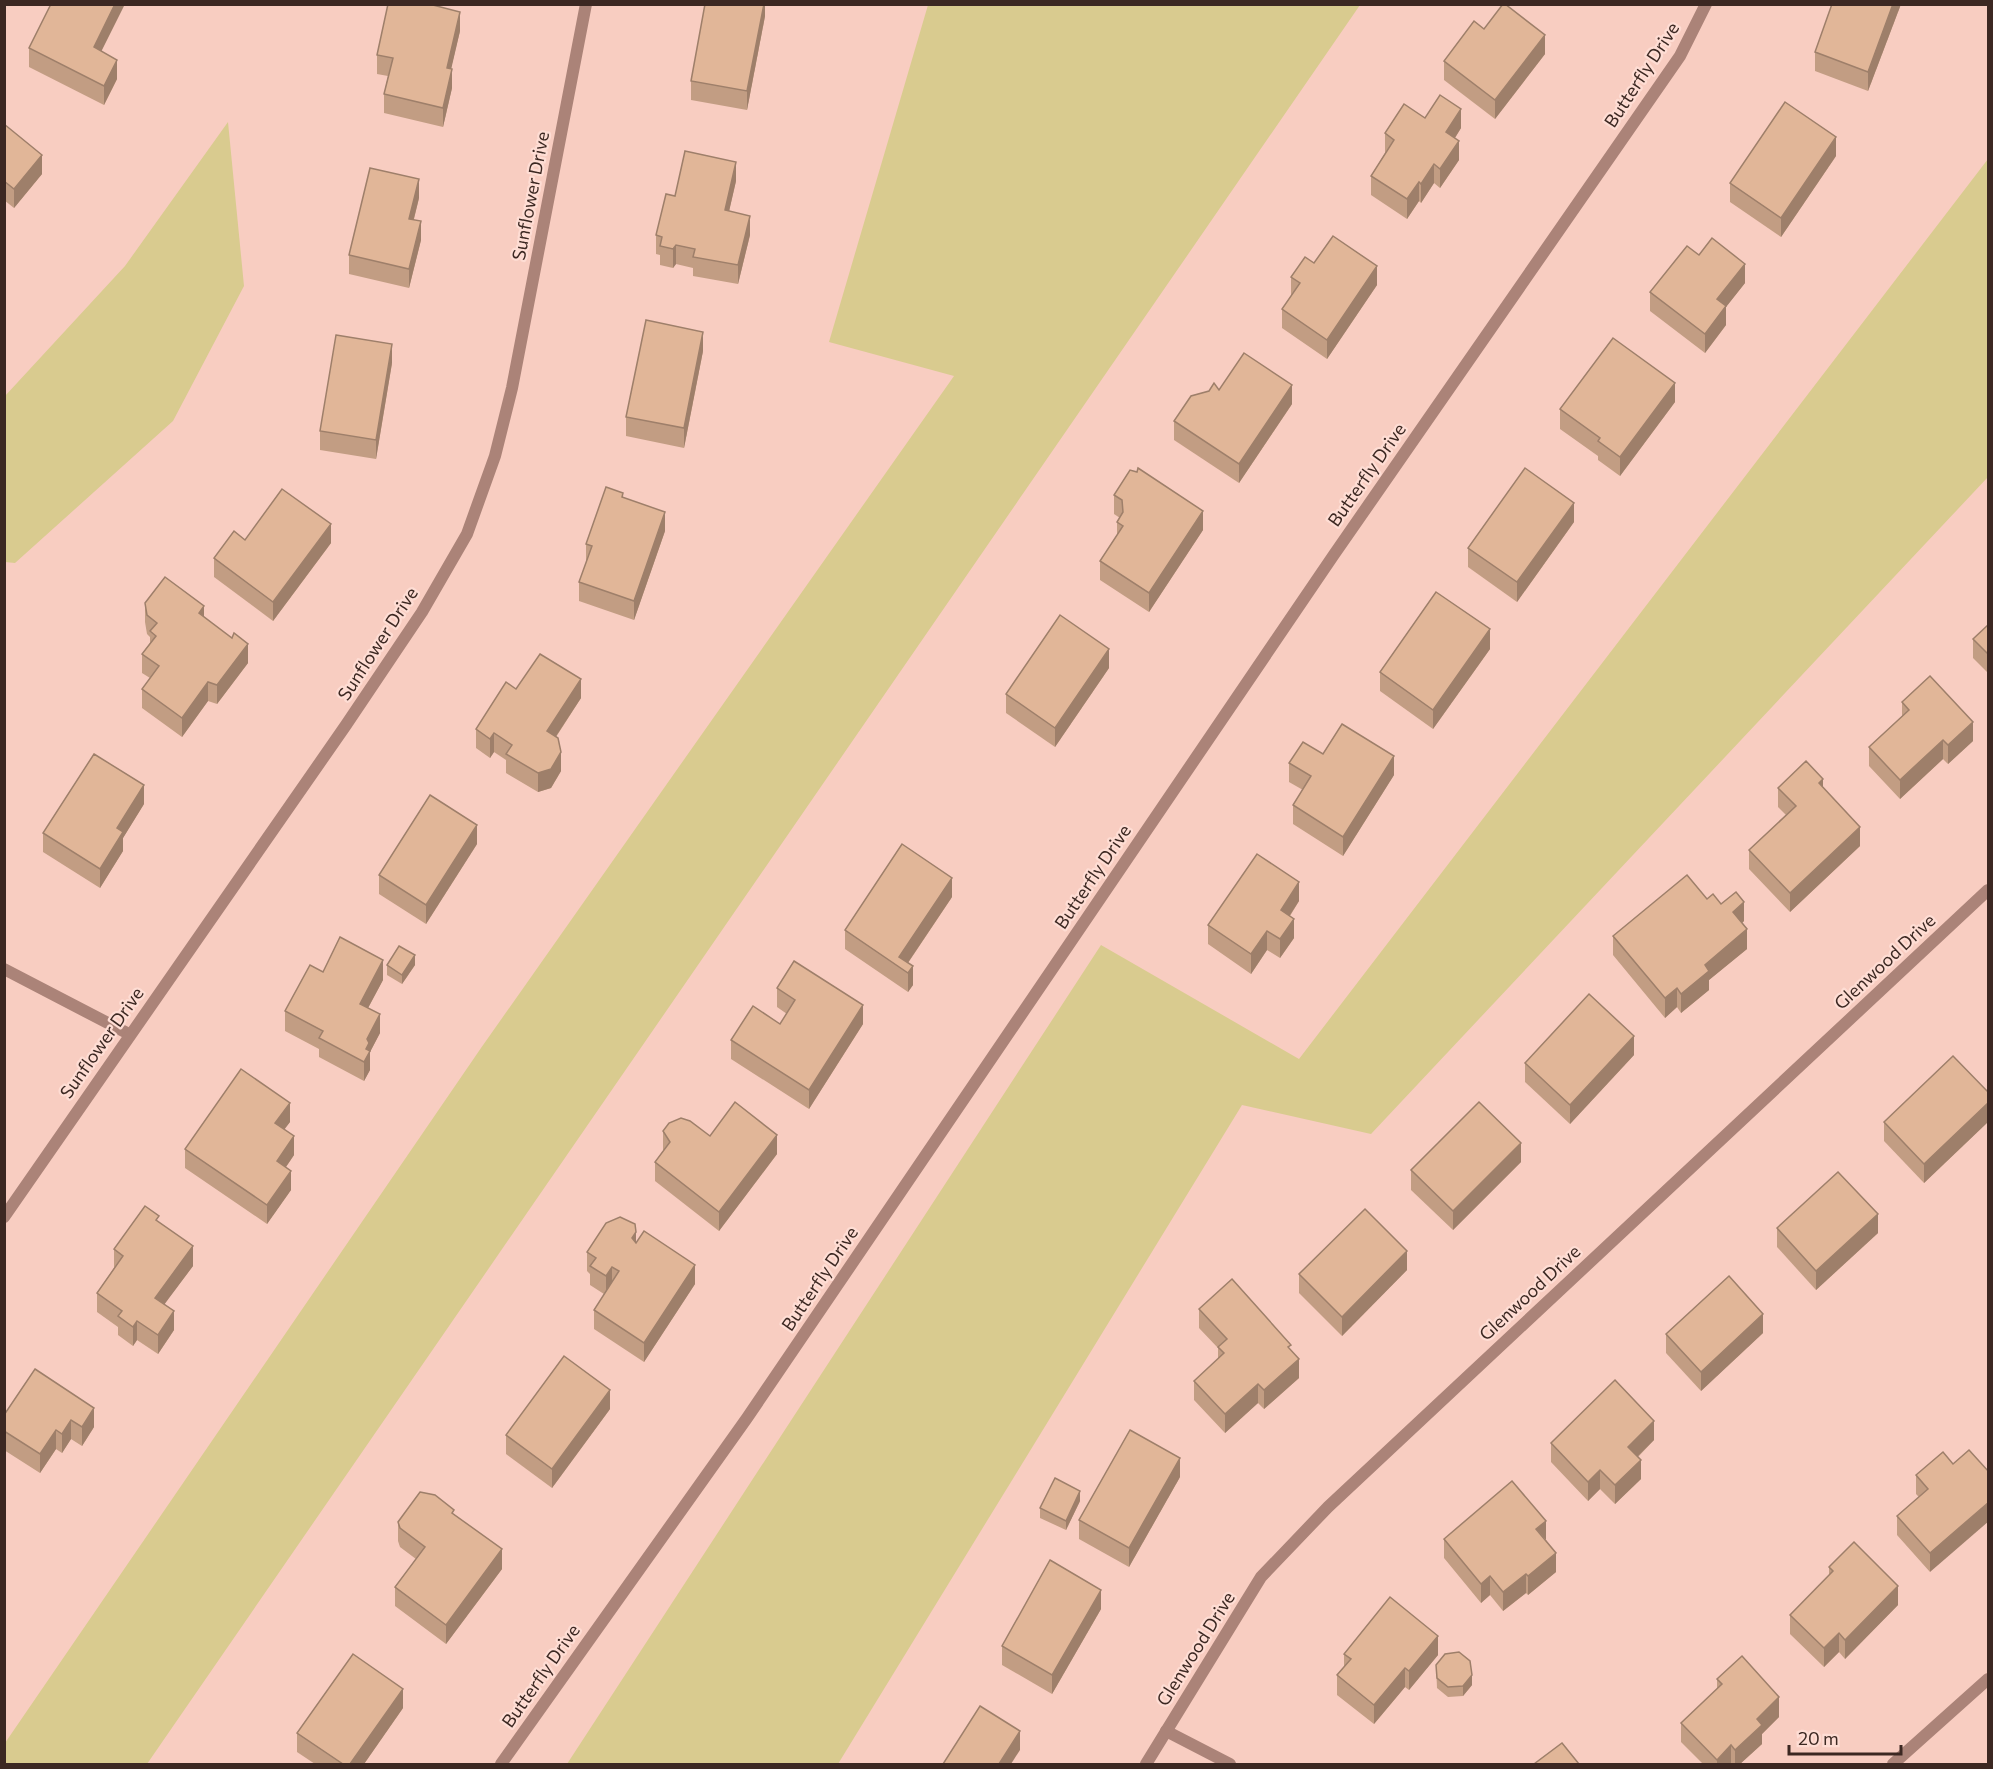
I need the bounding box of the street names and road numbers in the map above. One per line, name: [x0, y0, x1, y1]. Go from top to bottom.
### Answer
street label: Butterfly Drive: [1599, 18, 1683, 131]
street label: Sunflower Drive: [507, 130, 553, 262]
street label: Butterfly Drive: [1322, 419, 1410, 530]
street label: Sunflower Drive: [332, 583, 422, 704]
street label: Butterfly Drive: [1049, 820, 1135, 933]
street label: Glenwood Drive: [1829, 909, 1939, 1014]
street label: Sunflower Drive: [55, 983, 148, 1102]
street label: Butterfly Drive: [776, 1222, 862, 1335]
street label: Glenwood Drive: [1474, 1240, 1584, 1345]
street label: Glenwood Drive: [1151, 1587, 1239, 1710]
street label: Butterfly Drive: [496, 1620, 584, 1731]

